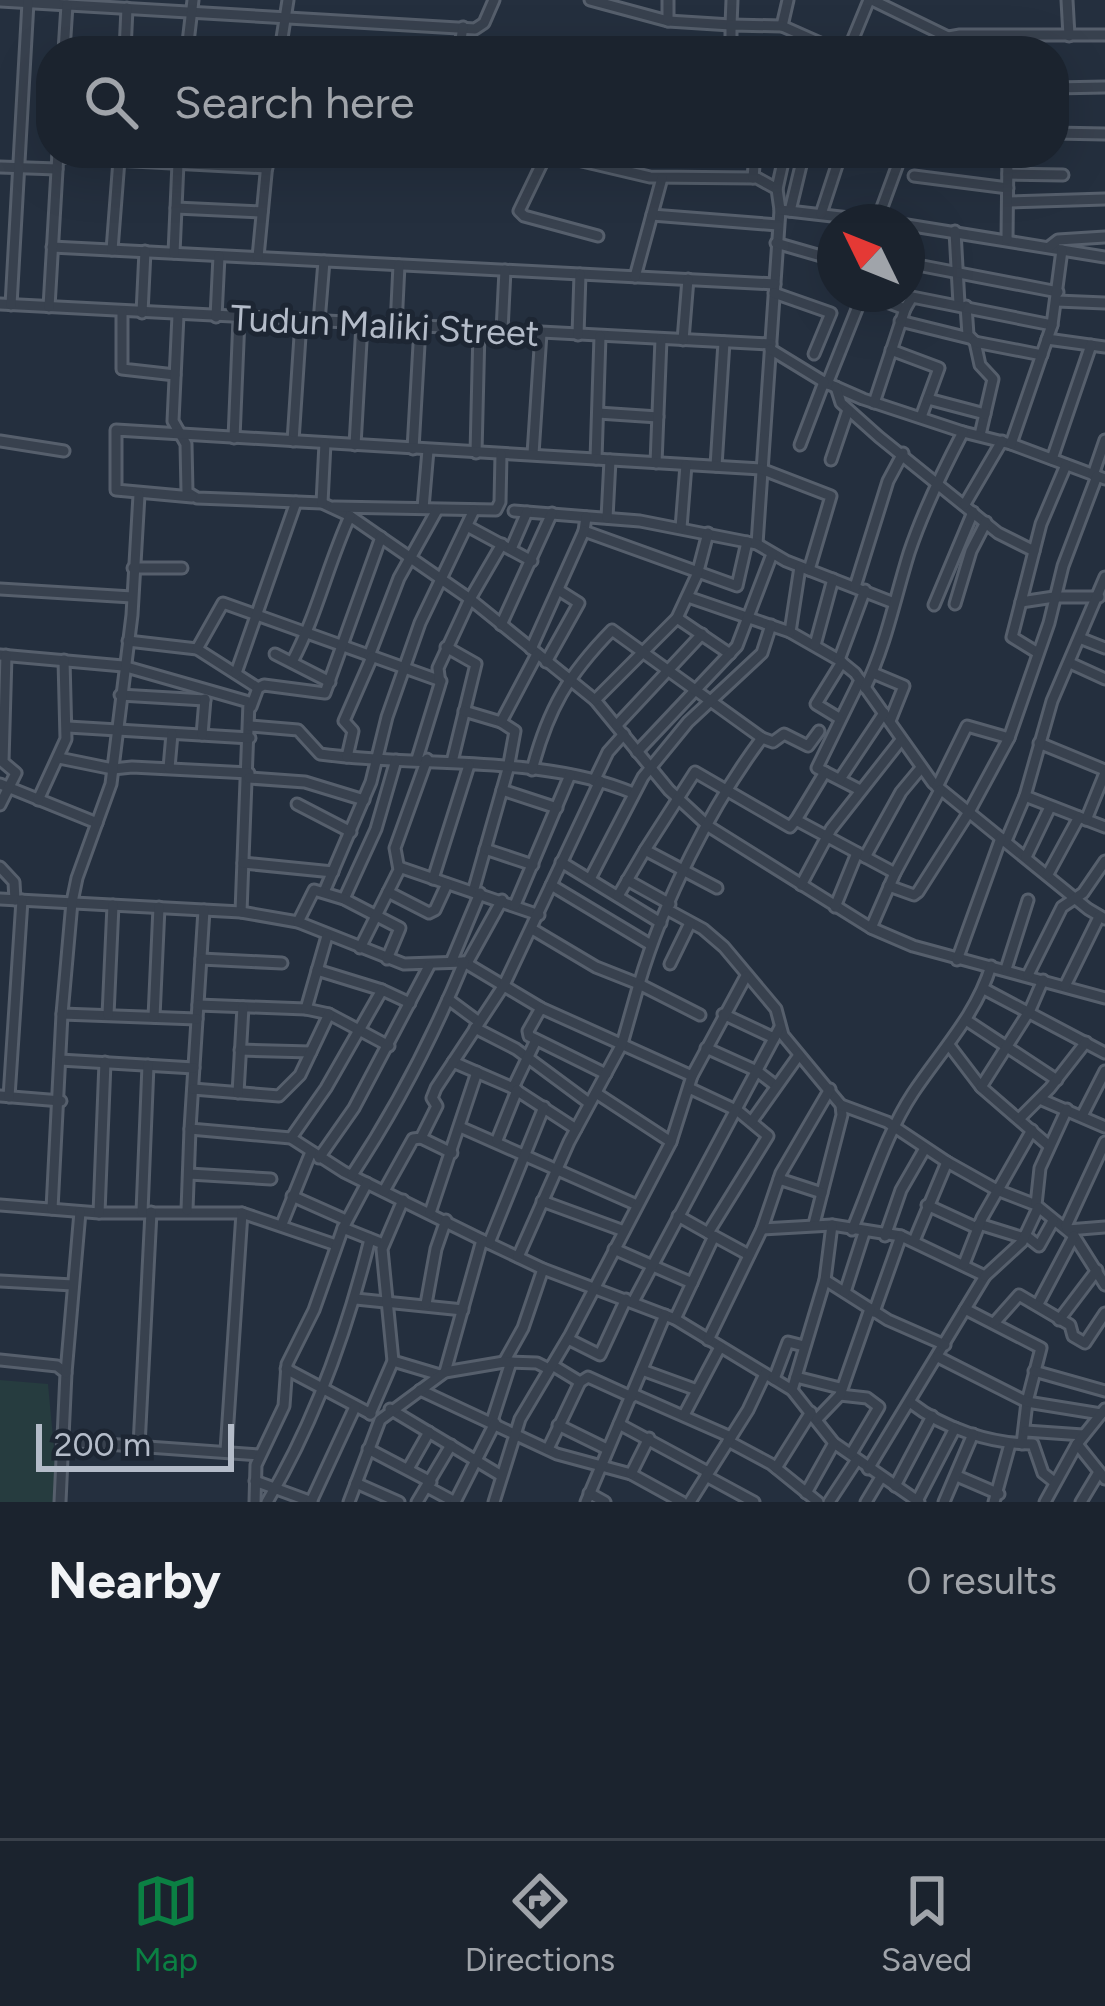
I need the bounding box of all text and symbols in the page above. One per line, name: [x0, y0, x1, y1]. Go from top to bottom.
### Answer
search box: [36, 36, 1069, 168]
icon: search: [78, 69, 144, 135]
text: Search here: [174, 75, 414, 129]
north arrow: [817, 204, 925, 312]
street label: Tudun Maliki Street: [230, 296, 540, 355]
scale bar: [36, 1418, 234, 1471]
text: 200 m: [54, 1425, 151, 1464]
text: Nearby: [48, 1550, 221, 1611]
text: 0 results: [906, 1557, 1057, 1604]
tab: Map: [133, 1868, 199, 1979]
tab: Directions: [465, 1868, 615, 1979]
tab: Saved: [881, 1868, 972, 1979]

